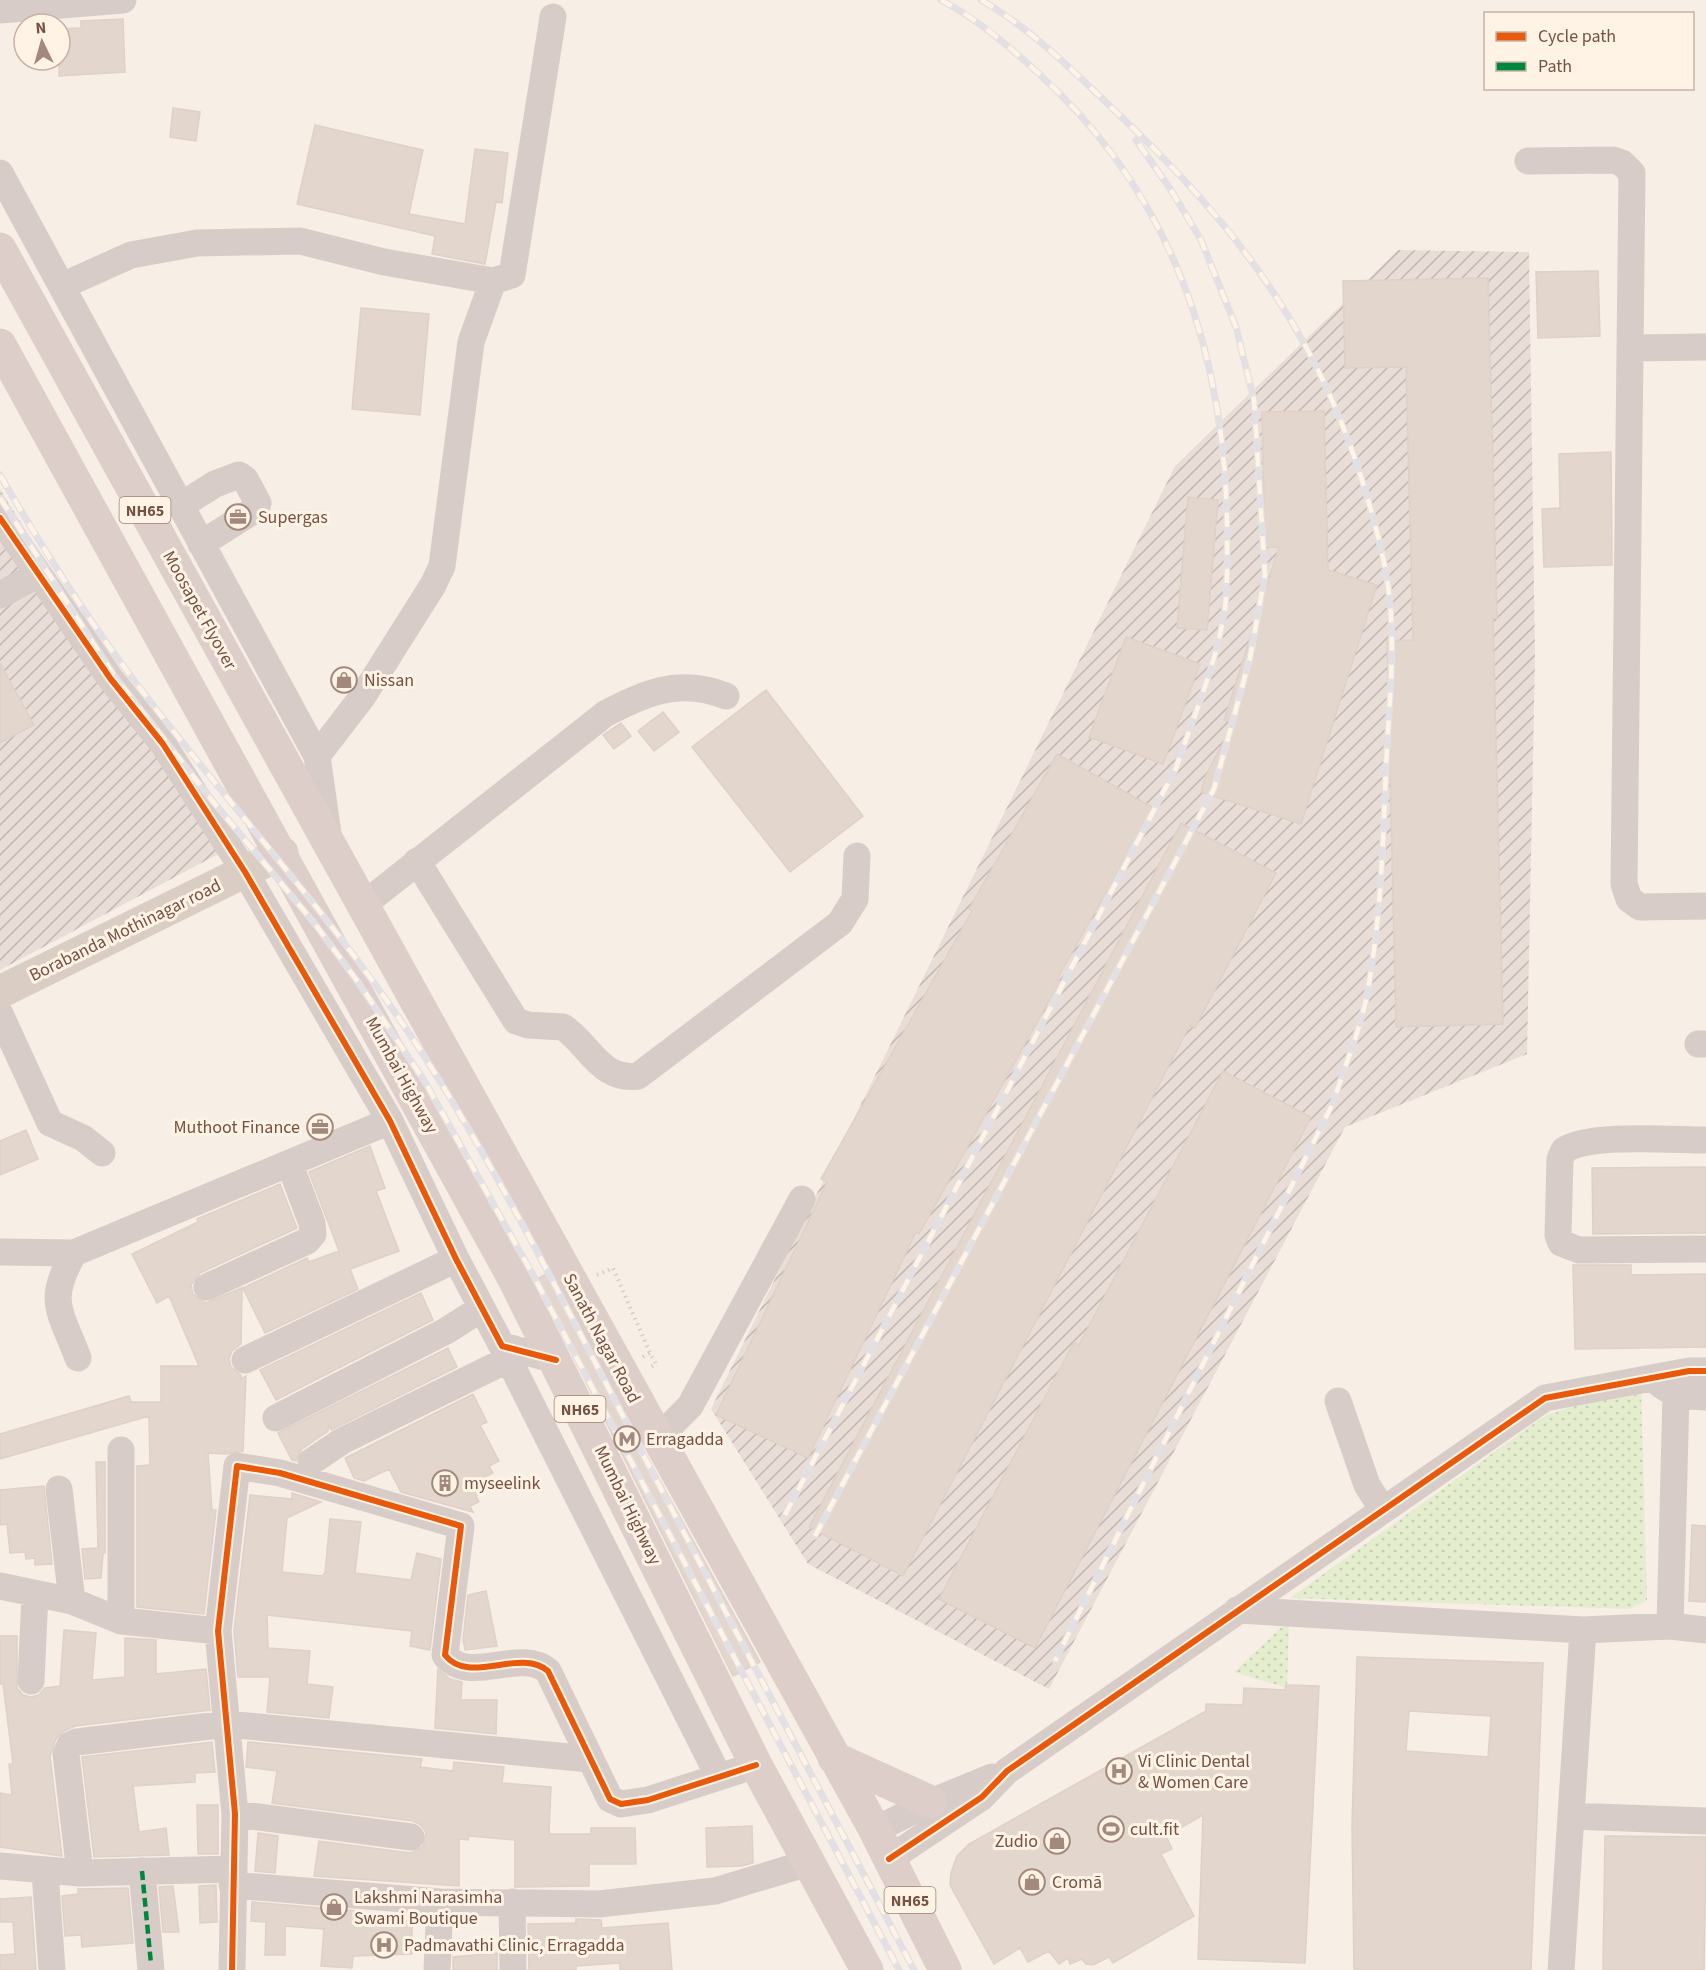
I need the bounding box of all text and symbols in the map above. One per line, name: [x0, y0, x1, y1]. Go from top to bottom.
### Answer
north arrow: [12, 12, 72, 72]
legend: [1484, 12, 1694, 90]
text: N: [35, 17, 47, 39]
text: Cycle path: [1538, 24, 1616, 49]
text: Path: [1538, 54, 1572, 79]
road number: NH65: [120, 497, 170, 523]
office icon: Supergas: [223, 502, 253, 532]
place label: Supergas: [258, 505, 328, 530]
street label: Moosapet Flyover: [156, 546, 243, 675]
shop icon: Nissan: [329, 665, 359, 695]
place label: Nissan: [364, 668, 414, 693]
street label: Borabanda Mothinagar road: [25, 873, 225, 988]
street label: Mumbai Highway: [359, 1012, 444, 1139]
office icon: Muthoot Finance: [305, 1112, 335, 1142]
place label: Muthoot Finance: [174, 1115, 300, 1140]
street label: Sanath Nagar Road: [557, 1269, 646, 1408]
road number: NH65: [554, 1396, 606, 1422]
metro station icon: Erragadda: [612, 1424, 642, 1454]
place label: Erragadda: [646, 1427, 724, 1452]
street label: Mumbai Highway: [588, 1441, 668, 1570]
building icon: myseelink: [430, 1468, 460, 1498]
place label: myseelink: [464, 1471, 541, 1496]
place label: Vi Clinic Dental & Women Care: [1138, 1749, 1250, 1795]
hospital icon: Vi Clinic Dental & Women Care: [1104, 1756, 1134, 1786]
sports icon: cult.fit: [1096, 1814, 1126, 1844]
place label: cult.fit: [1130, 1817, 1179, 1842]
shop icon: Zudio: [1042, 1826, 1072, 1856]
place label: Zudio: [995, 1829, 1038, 1854]
shop icon: Cromā: [1017, 1867, 1047, 1897]
place label: Cromā: [1052, 1870, 1102, 1895]
place label: Lakshmi Narasimha Swami Boutique: [354, 1885, 502, 1931]
road number: NH65: [884, 1887, 936, 1913]
shop icon: Lakshmi Narasimha Swami Boutique: [319, 1892, 349, 1922]
hospital icon: Padmavathi Clinic, Erragadda: [369, 1930, 399, 1960]
place label: Padmavathi Clinic, Erragadda: [404, 1933, 625, 1958]

